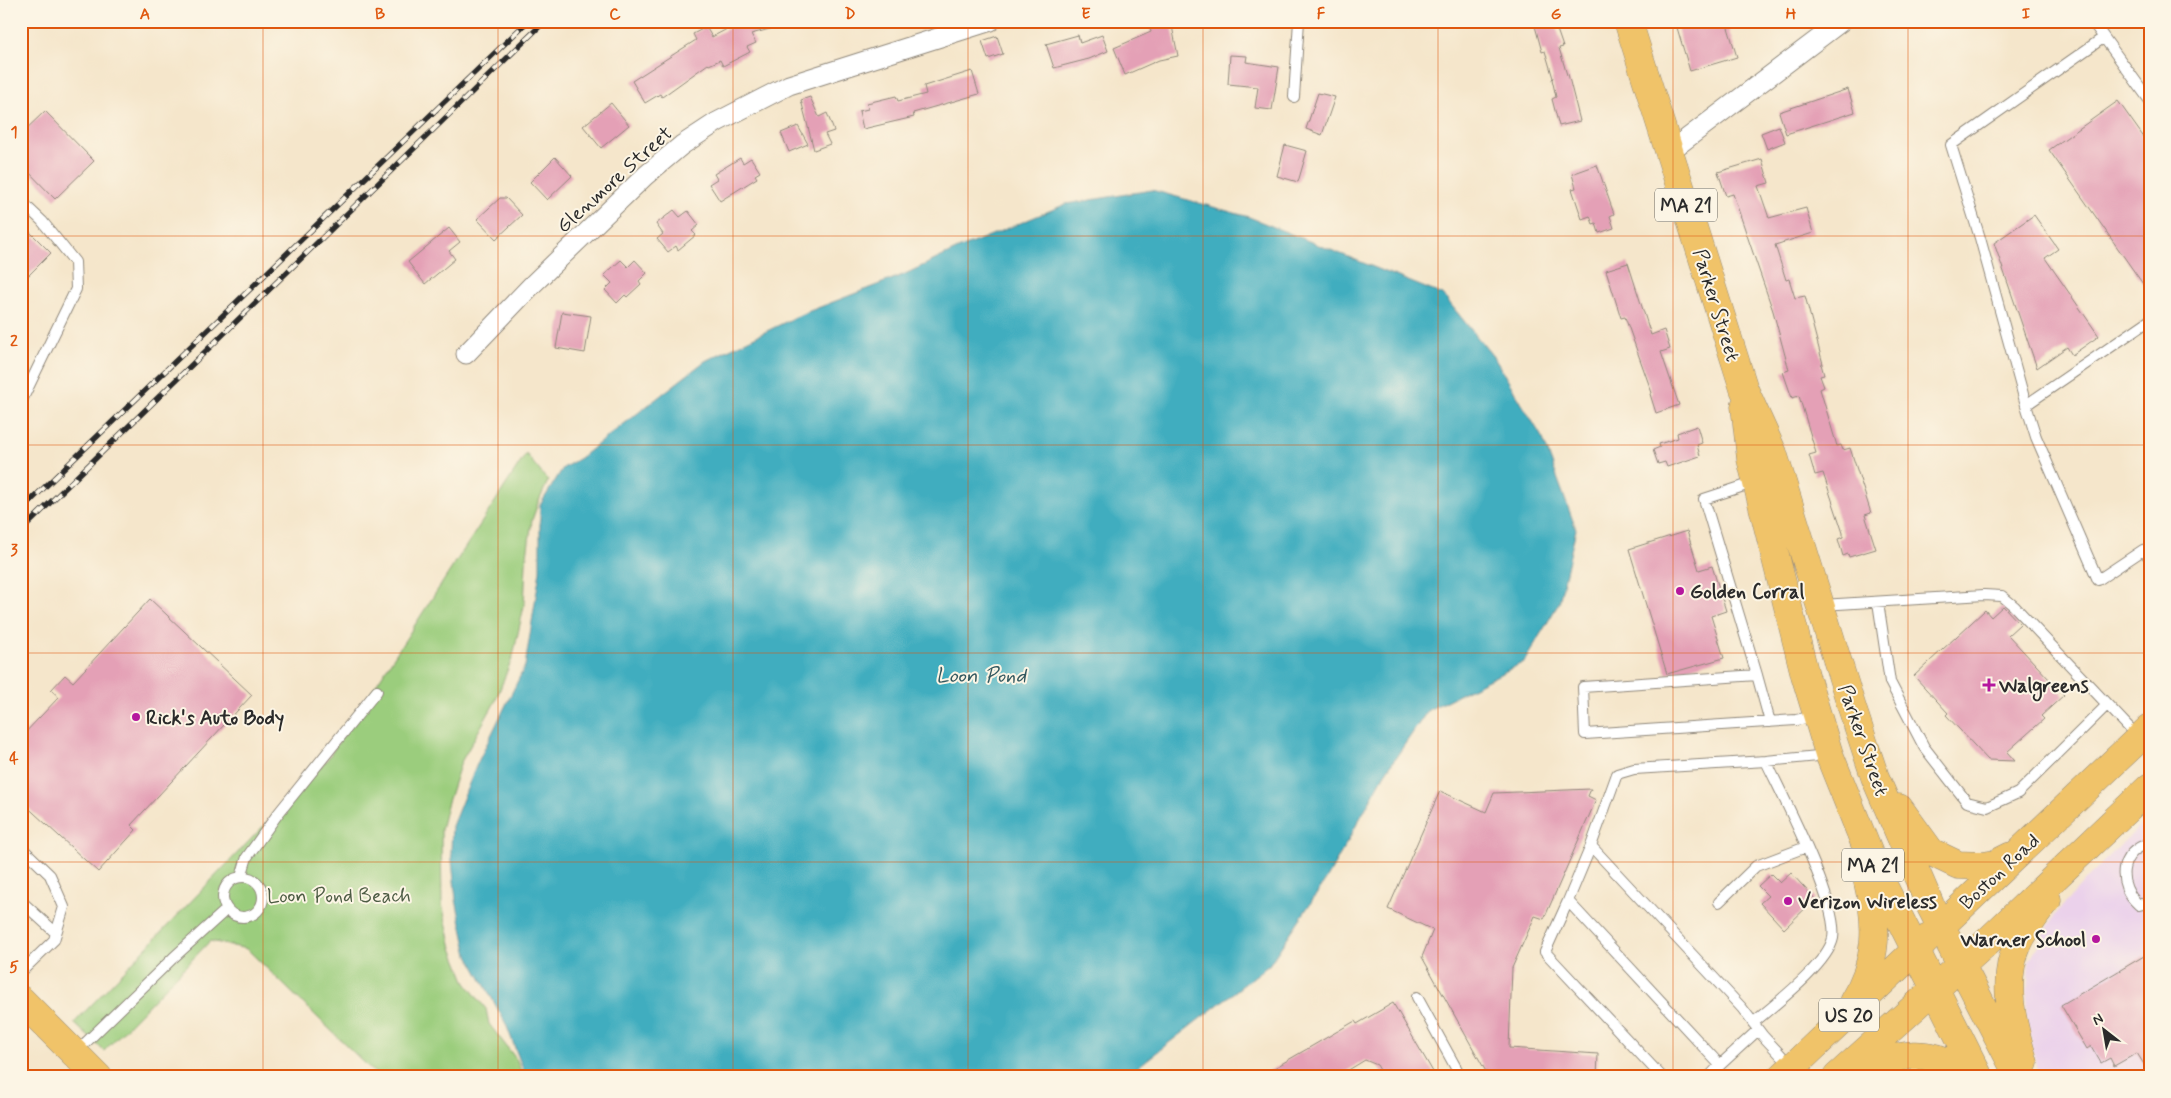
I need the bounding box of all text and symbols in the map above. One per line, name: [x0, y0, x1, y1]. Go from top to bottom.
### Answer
text: A: [140, 4, 150, 25]
text: B: [375, 4, 385, 25]
text: C: [609, 4, 621, 25]
text: D: [844, 4, 856, 25]
text: E: [1081, 4, 1091, 25]
text: F: [1317, 4, 1326, 25]
text: G: [1551, 4, 1562, 25]
text: H: [1786, 4, 1797, 25]
text: I: [2022, 4, 2031, 25]
street label: Glenmore Street: [551, 121, 679, 240]
text: 1: [10, 122, 18, 143]
road number: MA 21: [1655, 188, 1717, 222]
street label: Parker Street: [1686, 246, 1746, 365]
text: 2: [10, 331, 18, 352]
text: 3: [10, 540, 18, 561]
place label: Golden Corral: [1690, 579, 1804, 606]
marker: Golden Corral: [1674, 585, 1686, 597]
water label: Loon Pond: [936, 662, 1028, 690]
place label: Walgreens: [1998, 673, 2089, 702]
marker: Walgreens: [1983, 679, 1995, 691]
street label: Parker Street: [1831, 681, 1894, 800]
place label: Rick's Auto Body: [146, 705, 284, 732]
marker: Rick's Auto Body: [130, 711, 142, 723]
text: 4: [9, 748, 19, 769]
street label: Boston Road: [1954, 828, 2046, 916]
road number: MA 21: [1842, 848, 1904, 882]
park label: Loon Pond Beach: [267, 883, 411, 910]
place label: Verizon Wireless: [1798, 889, 1937, 916]
marker: Verizon Wireless: [1782, 895, 1794, 907]
place label: Warner School: [1959, 927, 2086, 954]
marker: Warner School: [2090, 933, 2102, 945]
text: 5: [9, 957, 19, 978]
road number: US 20: [1819, 998, 1879, 1032]
north arrow: [2078, 1006, 2128, 1056]
text: N: [2089, 1010, 2106, 1030]

